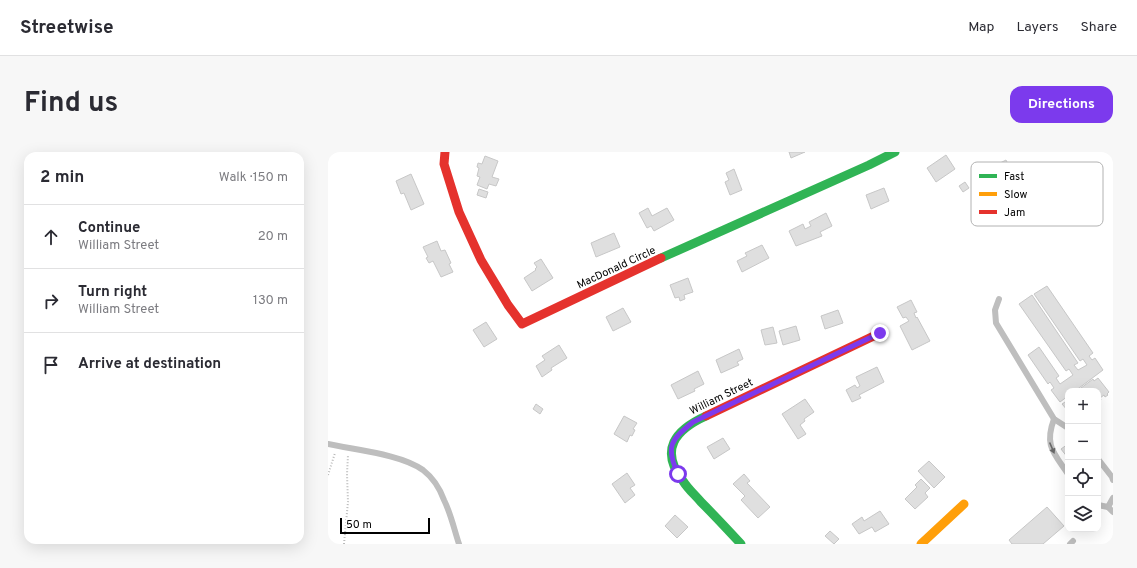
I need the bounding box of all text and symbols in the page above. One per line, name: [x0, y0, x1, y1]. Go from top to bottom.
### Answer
text: Streetwise: [20, 16, 113, 40]
text: Map: [968, 19, 994, 36]
text: Layers: [1016, 19, 1058, 36]
text: Share: [1080, 19, 1117, 36]
text: Find us: [24, 86, 118, 122]
button: Directions: [1010, 86, 1113, 123]
legend: [971, 162, 1103, 226]
text: 2 min: [40, 167, 84, 189]
text: Walk · 150 m: [219, 170, 288, 186]
text: Fast: [1004, 170, 1024, 184]
text: Slow: [1004, 188, 1027, 202]
text: Jam: [1004, 206, 1025, 220]
text: Continue: [78, 219, 140, 238]
icon: ahead: [40, 226, 62, 248]
text: 20 m: [258, 229, 288, 245]
text: William Street: [78, 238, 159, 254]
street label: MacDonald Circle: [575, 243, 658, 292]
text: Turn right: [78, 283, 147, 302]
icon: right: [40, 290, 62, 312]
text: 130 m: [253, 293, 288, 309]
text: William Street: [78, 302, 159, 318]
route end: [871, 324, 889, 342]
icon: arrive: [40, 354, 62, 376]
text: Arrive at destination: [78, 355, 221, 374]
street label: William Street: [687, 376, 755, 418]
map controls: [1065, 388, 1101, 532]
button: +: [1065, 388, 1101, 424]
button: −: [1065, 424, 1101, 460]
one-way arrow: [1049, 442, 1056, 454]
button: locate: [1065, 460, 1101, 496]
route start: [669, 465, 687, 483]
button: layers: [1065, 496, 1101, 532]
scale bar: [340, 516, 430, 535]
text: 50 m: [346, 518, 372, 532]

